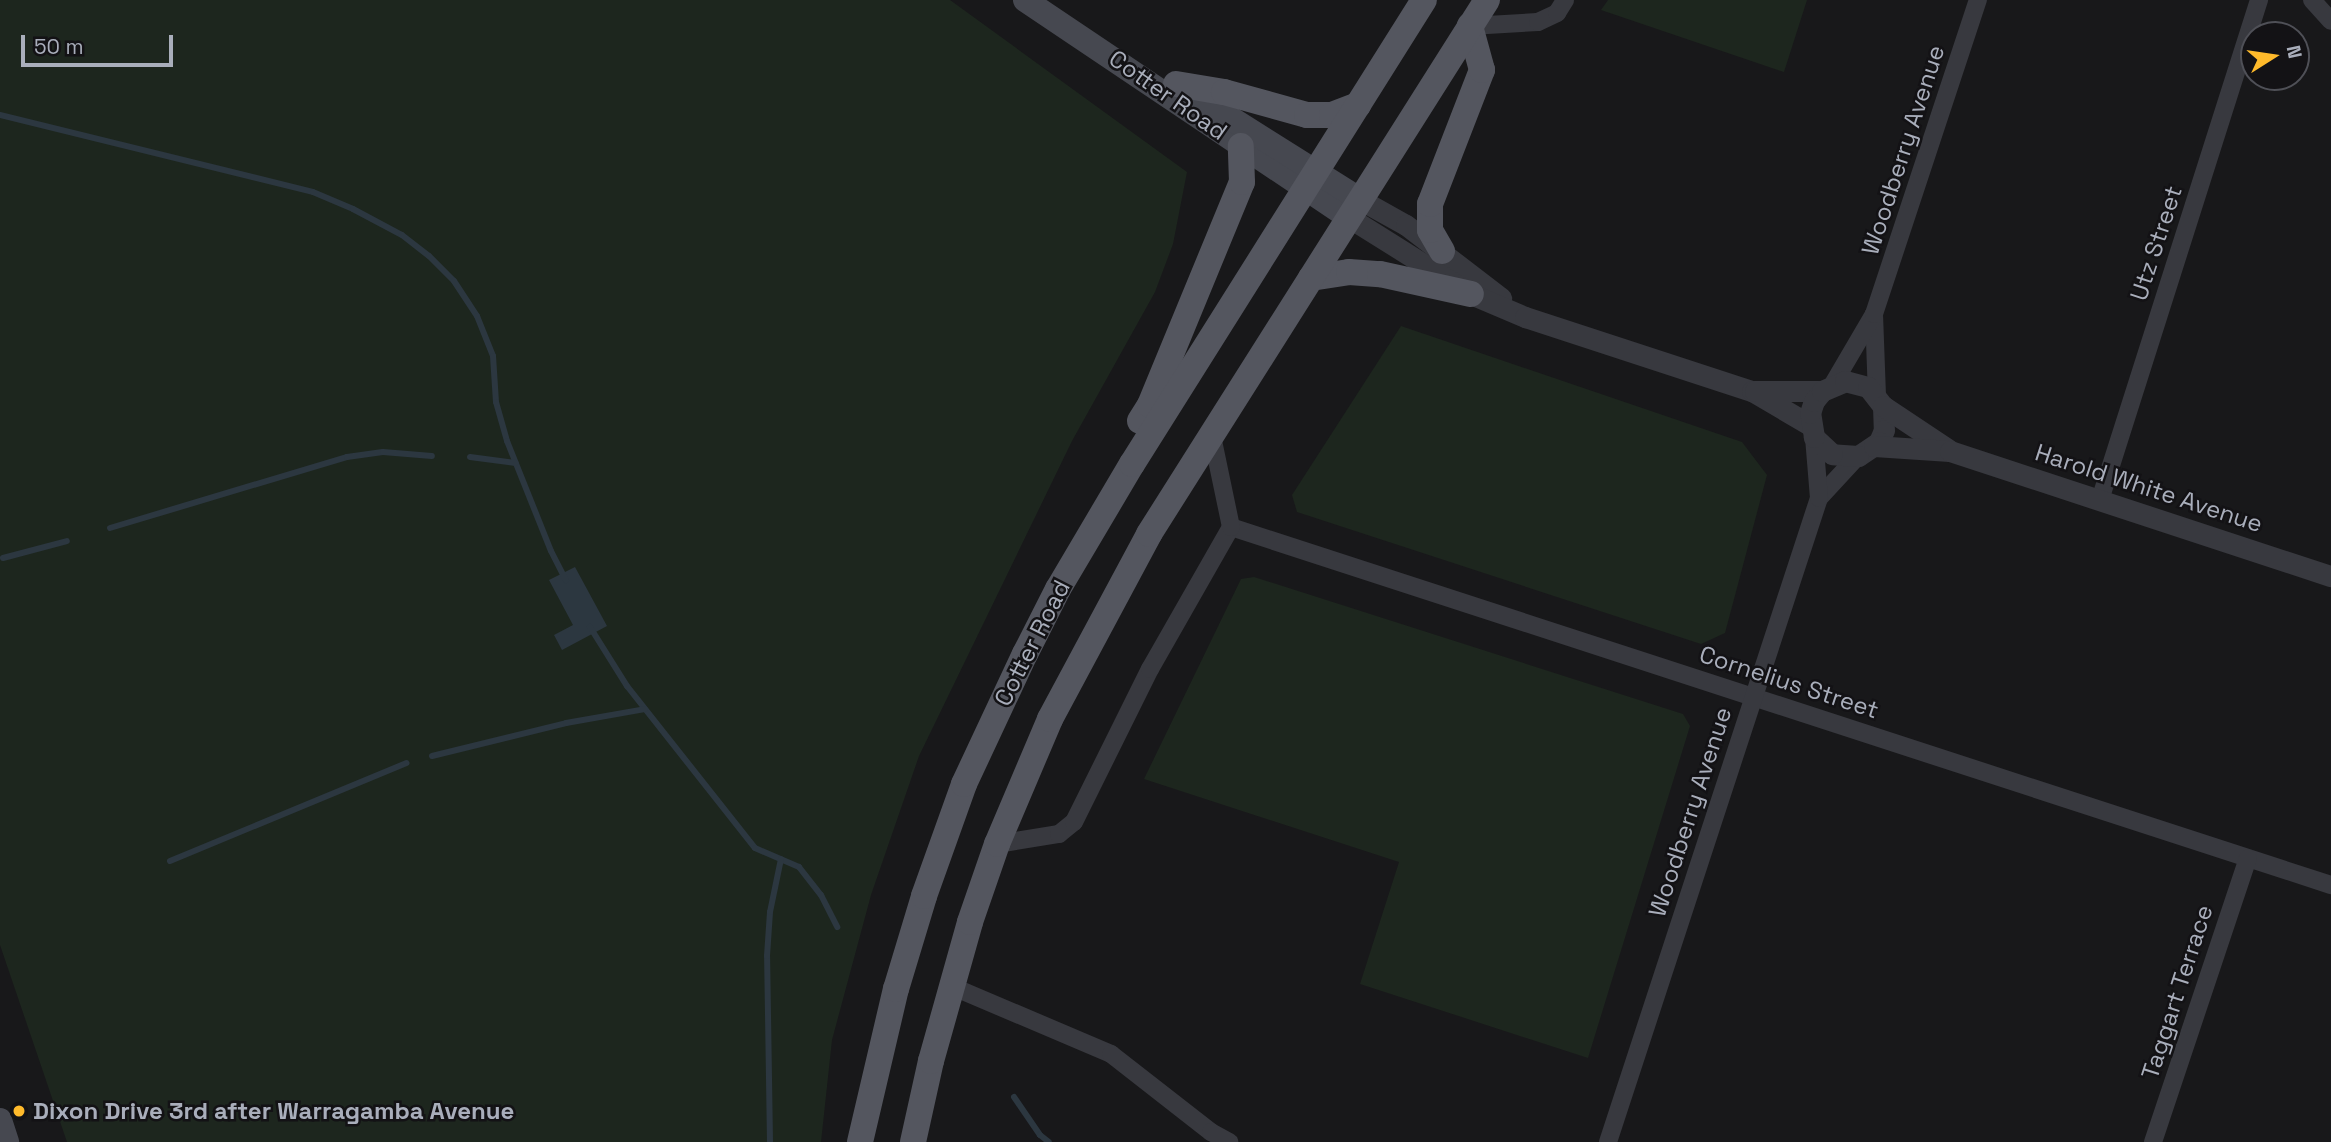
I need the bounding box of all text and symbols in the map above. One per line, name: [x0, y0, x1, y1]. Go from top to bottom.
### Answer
scale bar: [24, 21, 177, 65]
north arrow: [2240, 21, 2310, 91]
text: 50 m: [34, 33, 84, 60]
street label: Woodberry Avenue: [1855, 41, 1951, 259]
text: N: [2281, 43, 2308, 61]
street label: Cotter Road: [1103, 44, 1233, 146]
street label: Utz Street: [2124, 182, 2188, 304]
street label: Harold White Avenue: [2031, 438, 2267, 538]
street label: Cotter Road: [988, 575, 1076, 711]
street label: Cornelius Street: [1696, 639, 1882, 725]
street label: Woodberry Avenue: [1642, 703, 1738, 921]
street label: Taggart Terrace: [2135, 901, 2219, 1083]
place label: Dixon Drive 3rd after Warragamba Avenue: [33, 1097, 515, 1125]
marker: Dixon Drive 3rd after Warragamba Avenue: [11, 1103, 27, 1119]

